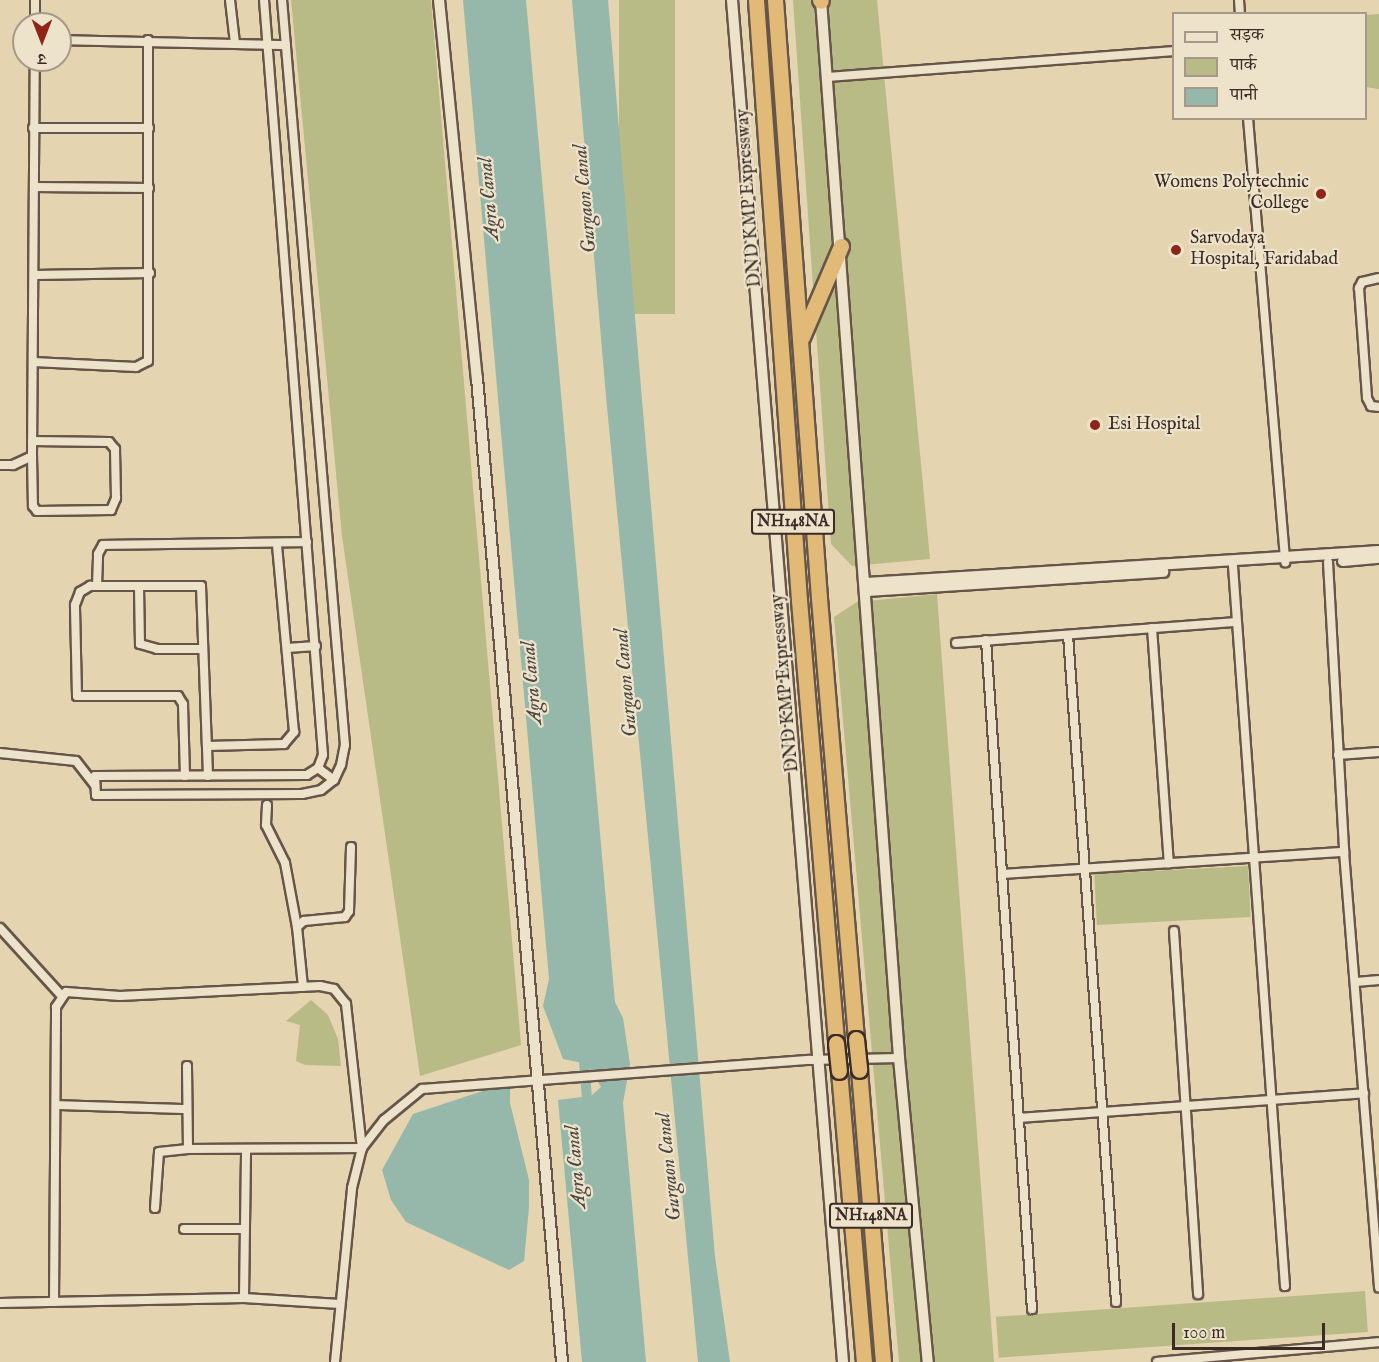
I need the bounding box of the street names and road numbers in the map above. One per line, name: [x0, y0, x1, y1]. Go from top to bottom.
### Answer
street label: DND KMP Expressway: [733, 108, 767, 288]
road number: NH148NA: [751, 509, 835, 535]
street label: DND KMP Expressway: [767, 593, 805, 773]
road number: NH148NA: [829, 1203, 913, 1229]

